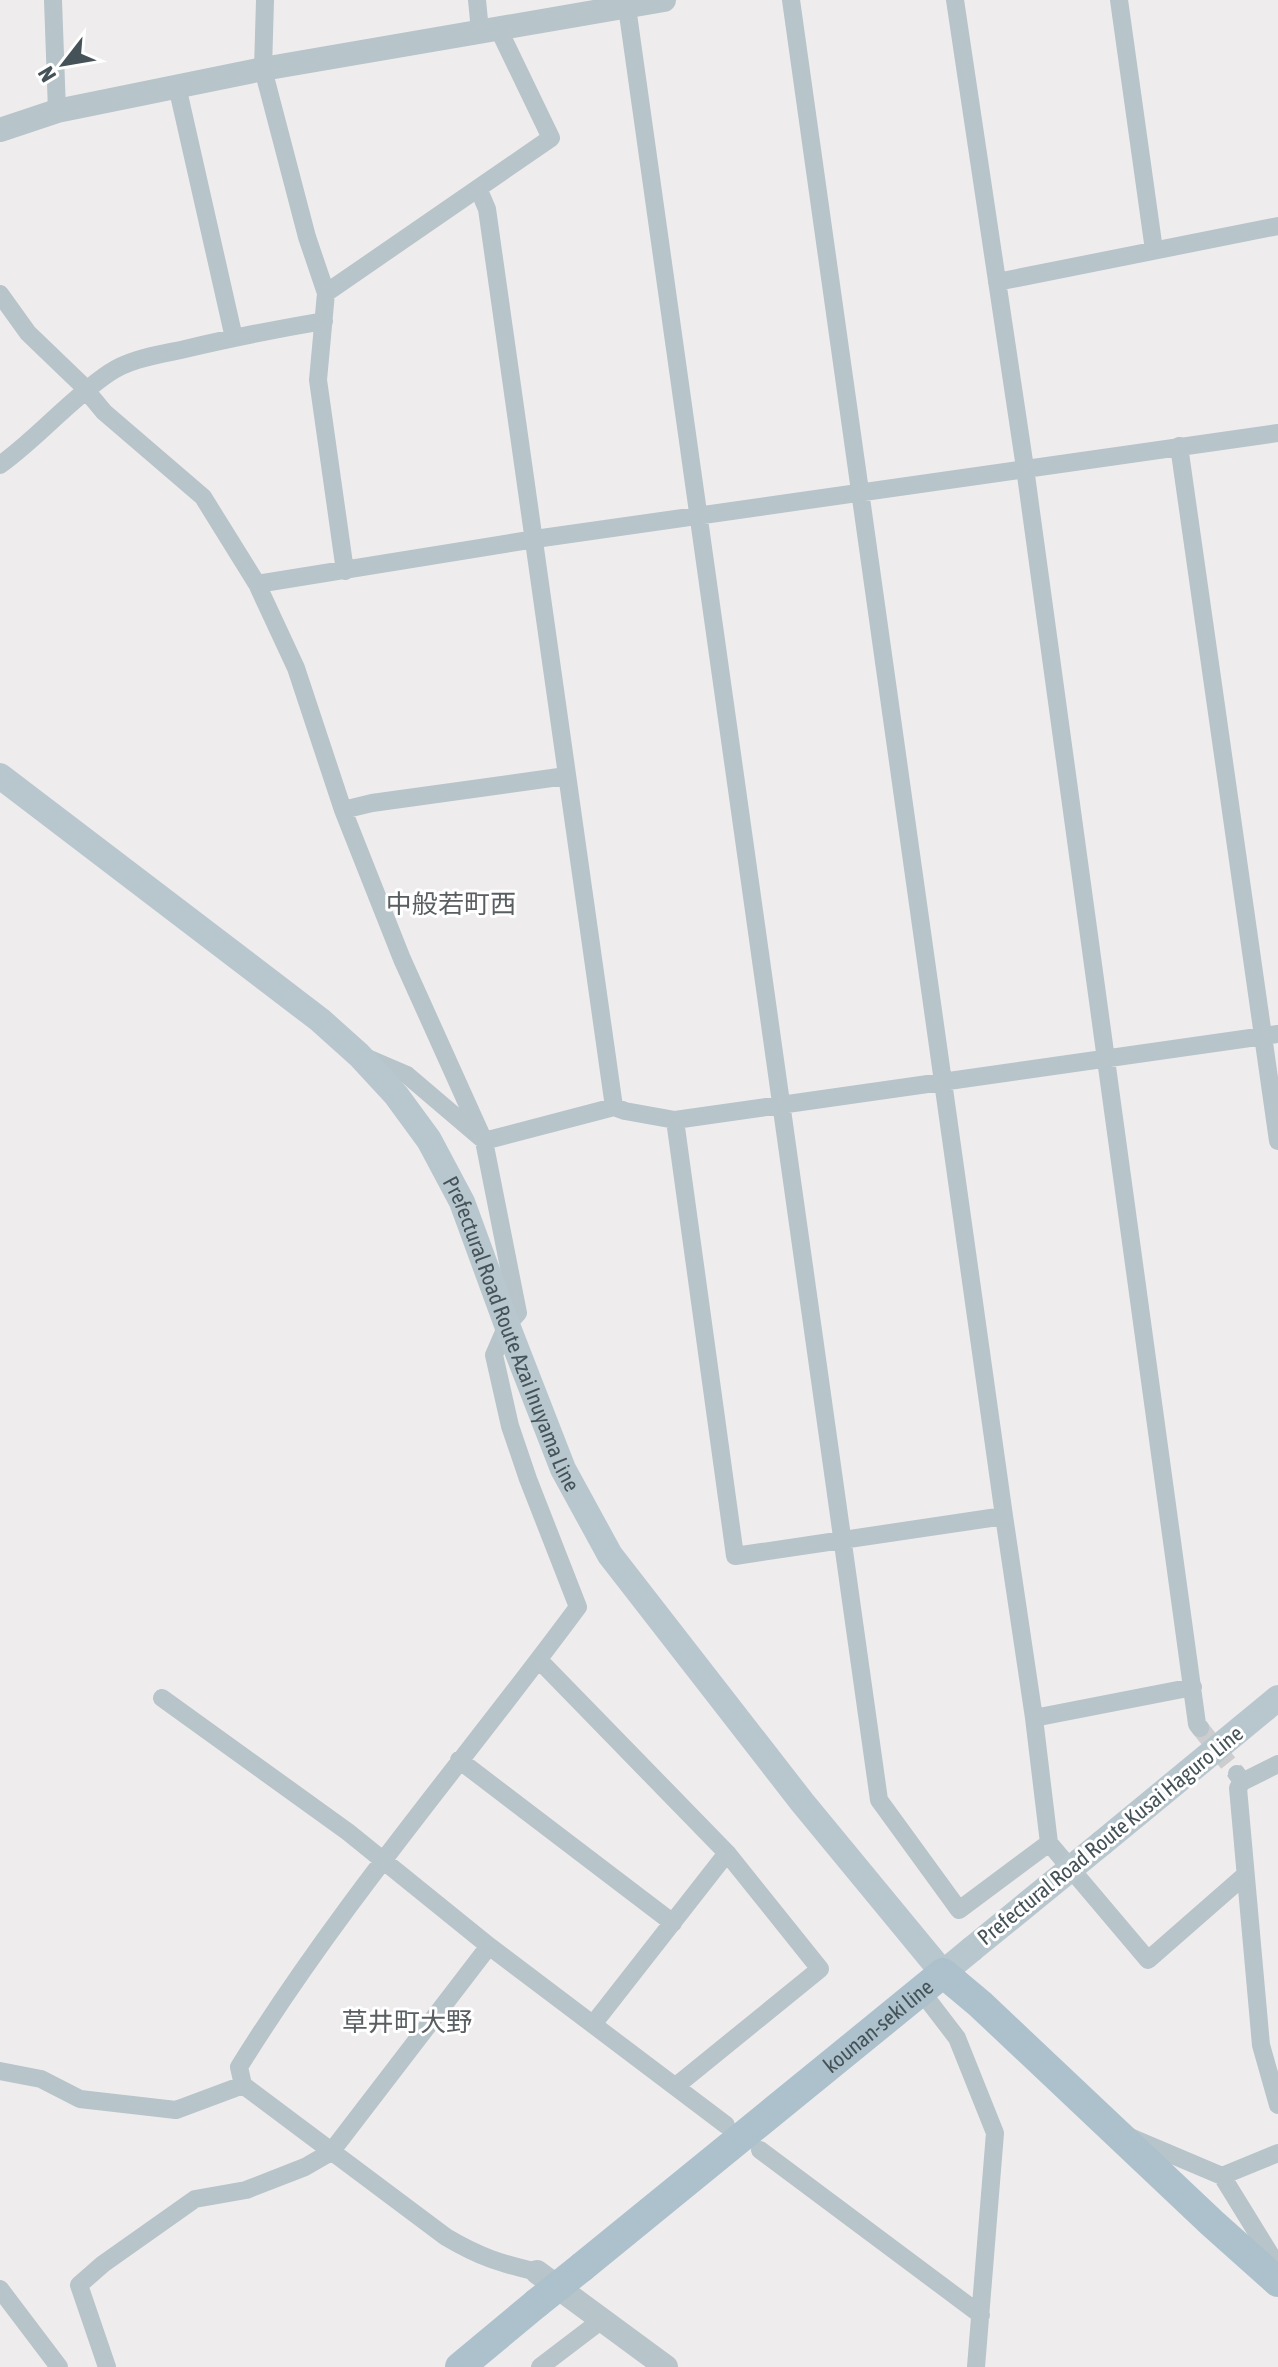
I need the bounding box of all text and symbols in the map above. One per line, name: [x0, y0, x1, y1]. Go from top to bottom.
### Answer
north arrow: [24, 24, 104, 104]
text: N: [32, 62, 61, 87]
district label: 中般若町西: [386, 889, 516, 919]
street label: Prefectural Road Route Azai Inuyama Line: [438, 1172, 586, 1496]
street label: Prefectural Road Route Kusai Haguro Line: [972, 1720, 1248, 1950]
street label: kounan-seki line: [818, 1973, 938, 2078]
district label: 草井町大野: [342, 2007, 472, 2037]

